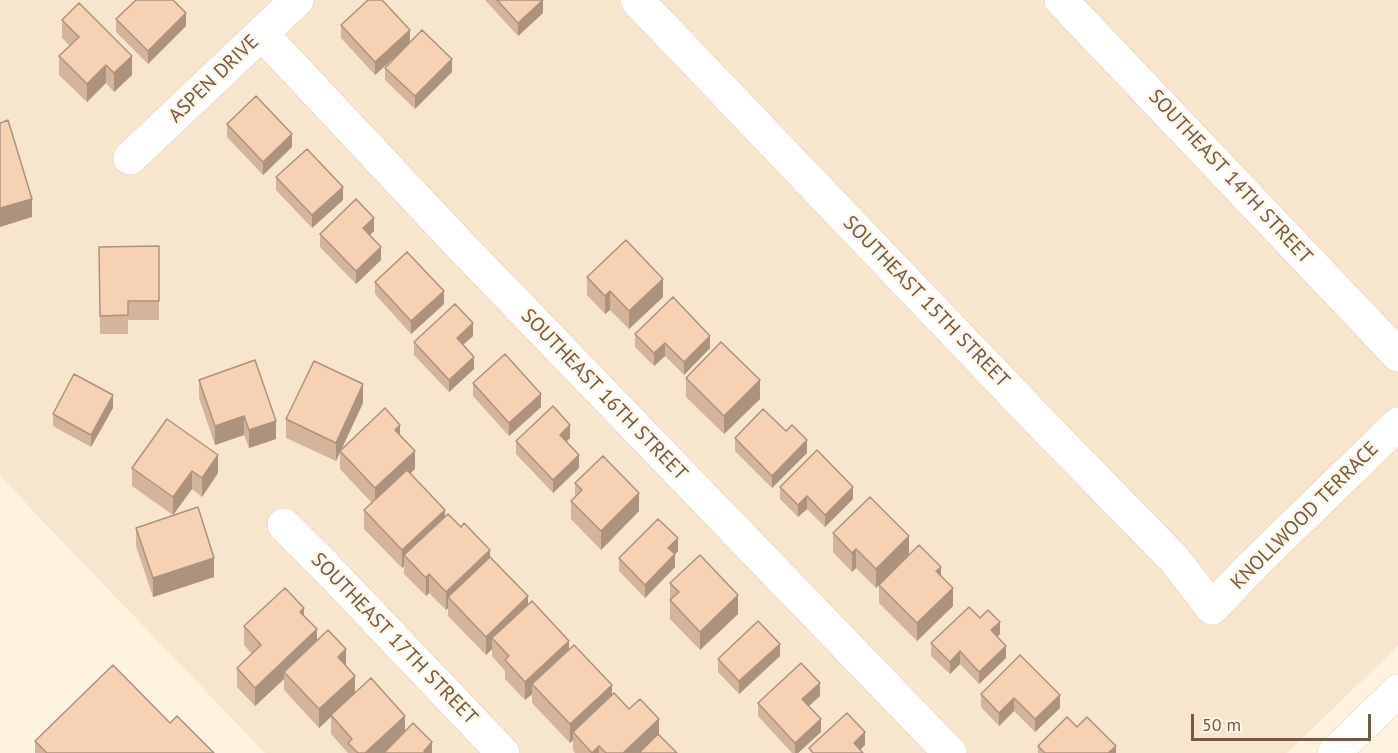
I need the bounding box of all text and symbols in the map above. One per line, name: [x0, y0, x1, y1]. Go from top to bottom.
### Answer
street label: ASPEN DRIVE: [164, 30, 264, 128]
street label: SOUTHEAST 14TH STREET: [1143, 85, 1317, 269]
street label: SOUTHEAST 15TH STREET: [838, 211, 1014, 393]
street label: SOUTHEAST 16TH STREET: [516, 304, 692, 486]
street label: KNOLLWOOD TERRACE: [1226, 437, 1384, 595]
street label: SOUTHEAST 17TH STREET: [306, 548, 482, 730]
scale bar: [1194, 702, 1374, 740]
text: 50 m: [1202, 713, 1241, 736]

